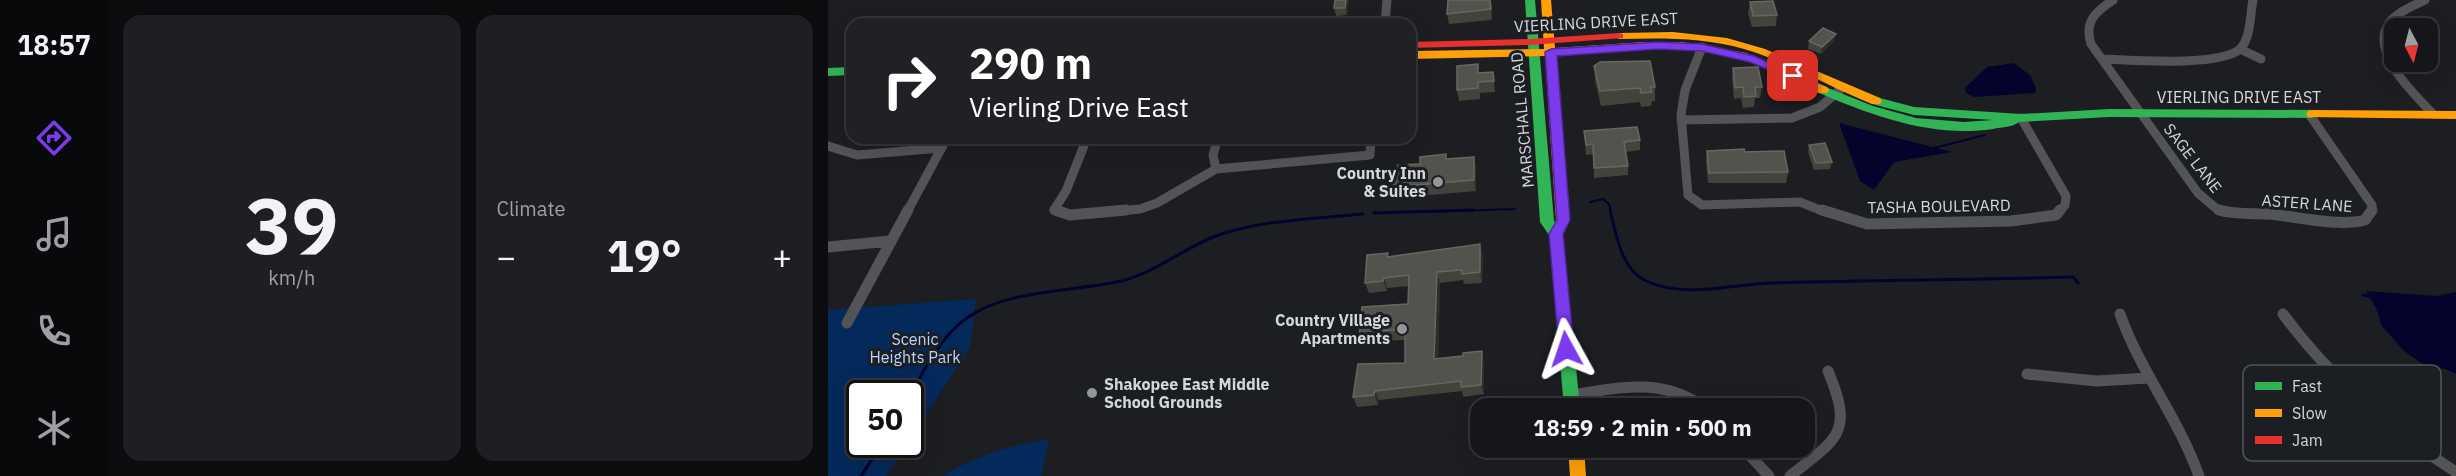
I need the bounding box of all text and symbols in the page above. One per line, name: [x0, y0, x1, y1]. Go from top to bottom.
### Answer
street label: VIERLING DRIVE EAST: [1513, 8, 1679, 36]
north arrow: [2384, 18, 2438, 72]
map controls: [2384, 18, 2438, 72]
text: 18:57: [17, 27, 91, 62]
text: 290 m: [969, 36, 1092, 91]
icon: right: [870, 42, 948, 120]
pin: [1767, 50, 1818, 101]
street label: MARSCHALL ROAD: [1506, 51, 1538, 189]
icon: arrive: [1776, 59, 1809, 92]
street label: VIERLING DRIVE EAST: [2157, 87, 2321, 107]
text: Vierling Drive East: [969, 89, 1189, 124]
icon: directions: [33, 117, 75, 159]
street label: SAGE LANE: [2160, 119, 2226, 197]
place label: Country Inn & Suites: [1336, 163, 1426, 201]
text: 39: [245, 174, 339, 275]
marker: Country Inn & Suites: [1431, 175, 1445, 189]
street label: ASTER LANE: [2261, 190, 2353, 216]
text: Climate: [497, 195, 565, 222]
street label: TASHA BOULEVARD: [1867, 195, 2011, 217]
icon: music: [33, 213, 75, 255]
text: 19°: [607, 226, 682, 284]
text: −: [497, 235, 516, 278]
text: +: [772, 235, 792, 278]
text: km/h: [268, 264, 315, 291]
icon: phone: [33, 310, 75, 352]
place label: Country Village Apartments: [1275, 310, 1390, 348]
position arrow: [1534, 317, 1598, 381]
marker: Country Village Apartments: [1395, 322, 1409, 336]
park label: Scenic Heights Park: [869, 329, 961, 367]
legend: [2243, 365, 2441, 461]
place label: Shakopee East Middle School Grounds: [1104, 374, 1270, 412]
text: Fast: [2292, 376, 2322, 396]
speed limit sign: 50: [846, 380, 924, 458]
marker: Shakopee East Middle School Grounds: [1085, 386, 1099, 400]
text: Slow: [2292, 403, 2327, 423]
icon: climate: [33, 407, 75, 449]
text: 18:59 · 2 min · 500 m: [1533, 413, 1752, 442]
text: Jam: [2292, 430, 2323, 450]

